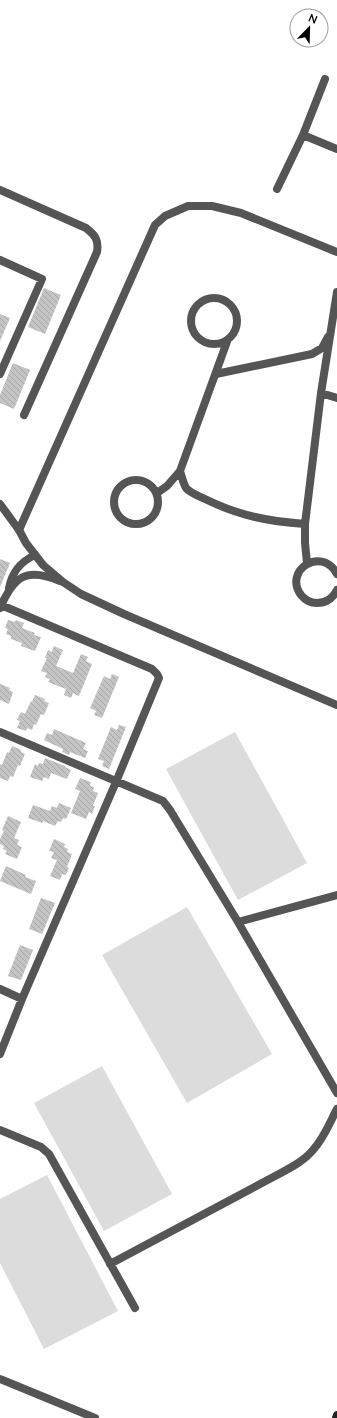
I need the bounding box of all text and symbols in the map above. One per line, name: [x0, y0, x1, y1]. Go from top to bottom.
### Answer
north arrow: [289, 8, 329, 48]
text: N: [307, 11, 320, 26]

